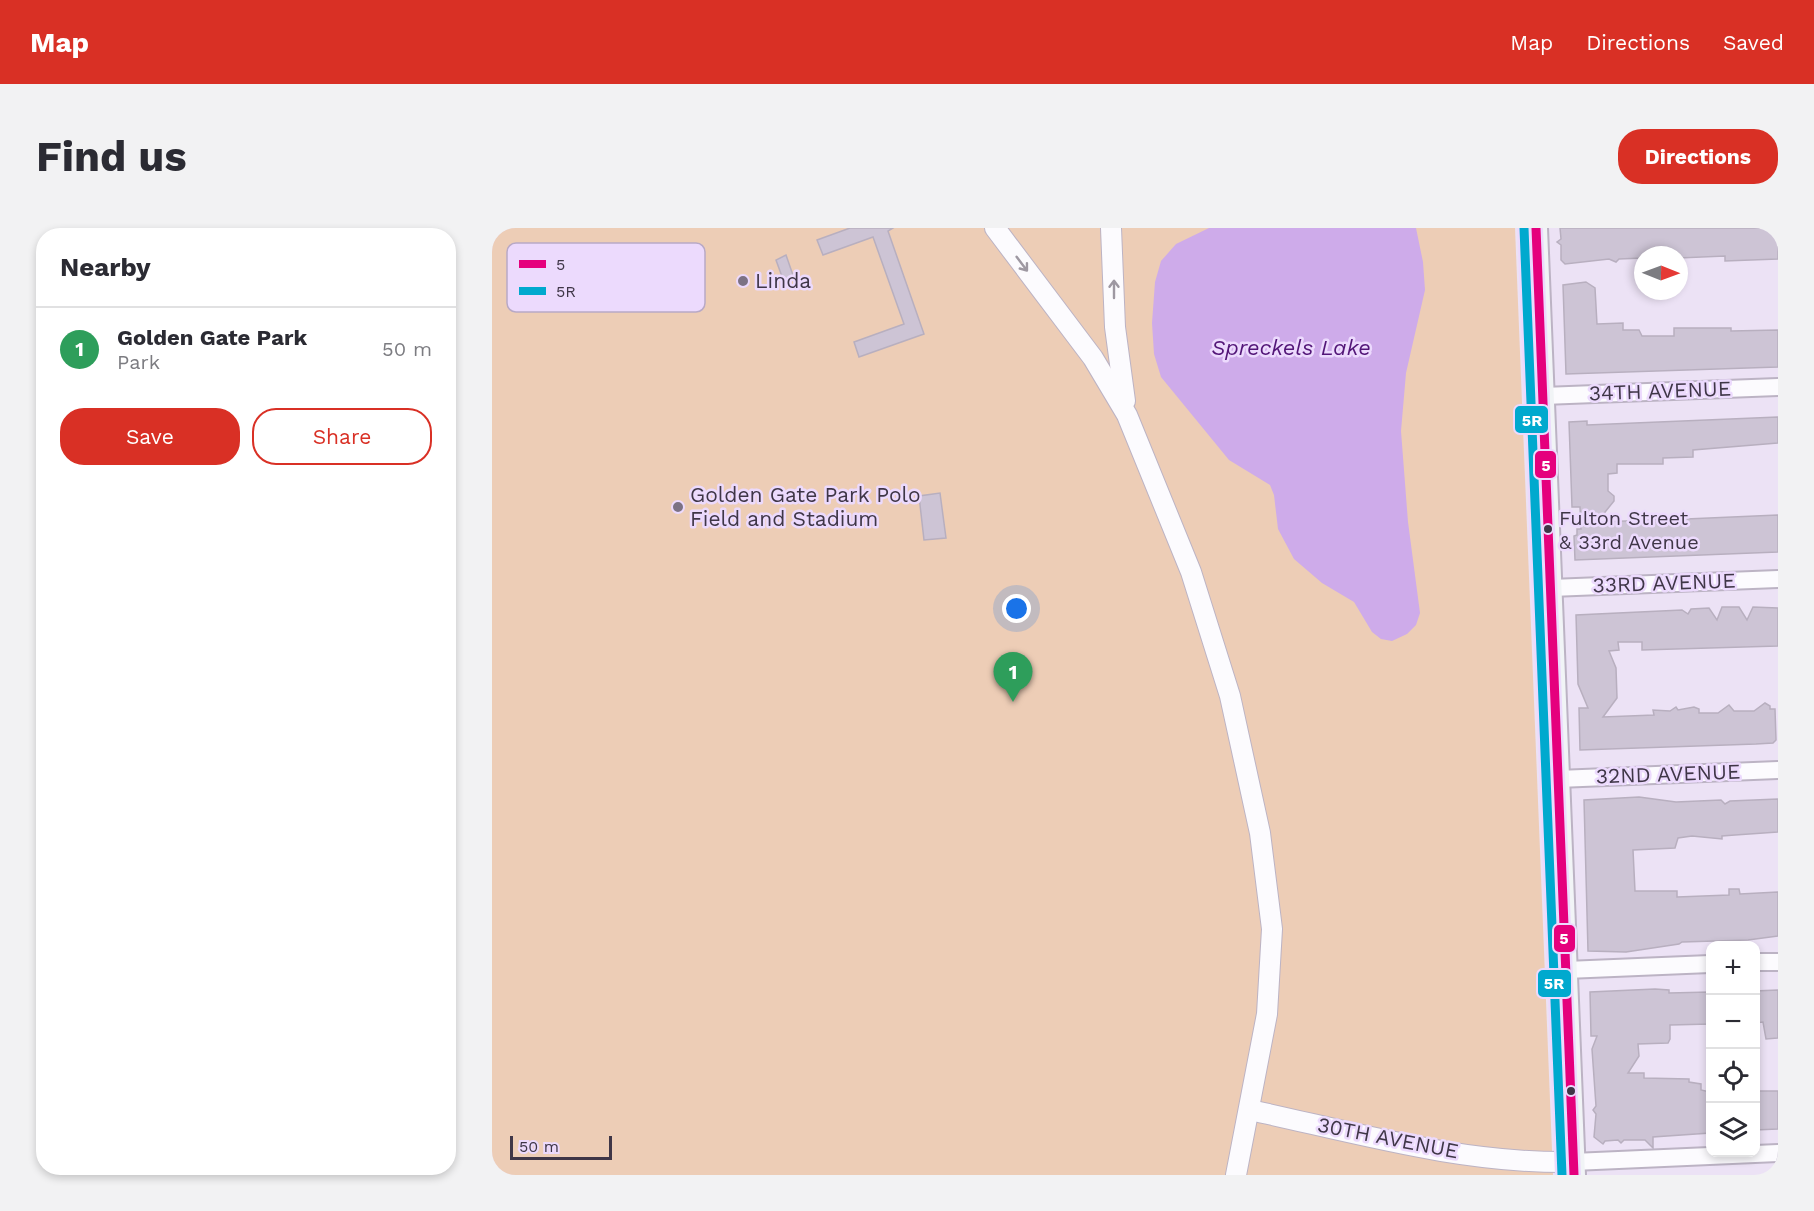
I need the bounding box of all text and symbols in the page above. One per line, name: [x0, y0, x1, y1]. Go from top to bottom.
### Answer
text: Map: [30, 26, 89, 59]
text: Map: [1510, 30, 1553, 55]
text: Directions: [1586, 30, 1690, 55]
text: Saved: [1723, 30, 1784, 55]
button: Directions: [1618, 129, 1778, 184]
text: Find us: [36, 132, 187, 181]
legend: [507, 243, 705, 312]
north arrow: [1634, 246, 1688, 300]
text: Nearby: [60, 252, 151, 282]
text: 5: [556, 255, 565, 274]
one-way arrow: [1015, 256, 1028, 272]
place label: Linda: [755, 268, 811, 293]
marker: Linda: [736, 274, 750, 288]
one-way arrow: [1108, 280, 1119, 300]
text: 5R: [556, 282, 576, 301]
text: Golden Gate Park: [117, 325, 307, 350]
water label: Spreckels Lake: [1211, 335, 1371, 360]
text: 1: [75, 337, 84, 361]
text: 50 m: [382, 337, 432, 361]
text: Park: [117, 350, 160, 374]
street label: 34TH AVENUE: [1588, 376, 1732, 405]
line badge: 5R: [1514, 405, 1549, 434]
button: Save: [60, 408, 240, 465]
button: Share: [252, 408, 432, 465]
text: 5R: [1522, 411, 1542, 430]
line badge: 5: [1534, 450, 1557, 479]
text: 5: [1541, 456, 1551, 475]
place label: Golden Gate Park Polo Field and Stadium: [690, 482, 921, 531]
marker: Golden Gate Park Polo Field and Stadium: [671, 500, 685, 514]
place label: Fulton Street & 33rd Avenue: [1559, 506, 1699, 554]
marker: Fulton Street & 33rd Avenue: [1542, 523, 1554, 535]
street label: 33RD AVENUE: [1592, 568, 1736, 597]
your location: [1002, 594, 1031, 623]
pin: 1: [994, 652, 1032, 702]
street label: 32ND AVENUE: [1595, 758, 1741, 789]
line badge: 5: [1553, 924, 1576, 953]
text: 5: [1559, 929, 1569, 948]
map controls: [1706, 941, 1760, 1157]
button: +: [1706, 941, 1760, 995]
line badge: 5R: [1537, 969, 1572, 998]
text: 5R: [1544, 974, 1564, 993]
button: −: [1706, 995, 1760, 1049]
button: locate: [1706, 1049, 1760, 1103]
unlabelled marker: [1565, 1085, 1577, 1097]
button: layers: [1706, 1103, 1760, 1157]
street label: 30TH AVENUE: [1316, 1112, 1461, 1163]
scale bar: [510, 1133, 612, 1160]
text: 50 m: [519, 1137, 559, 1156]

